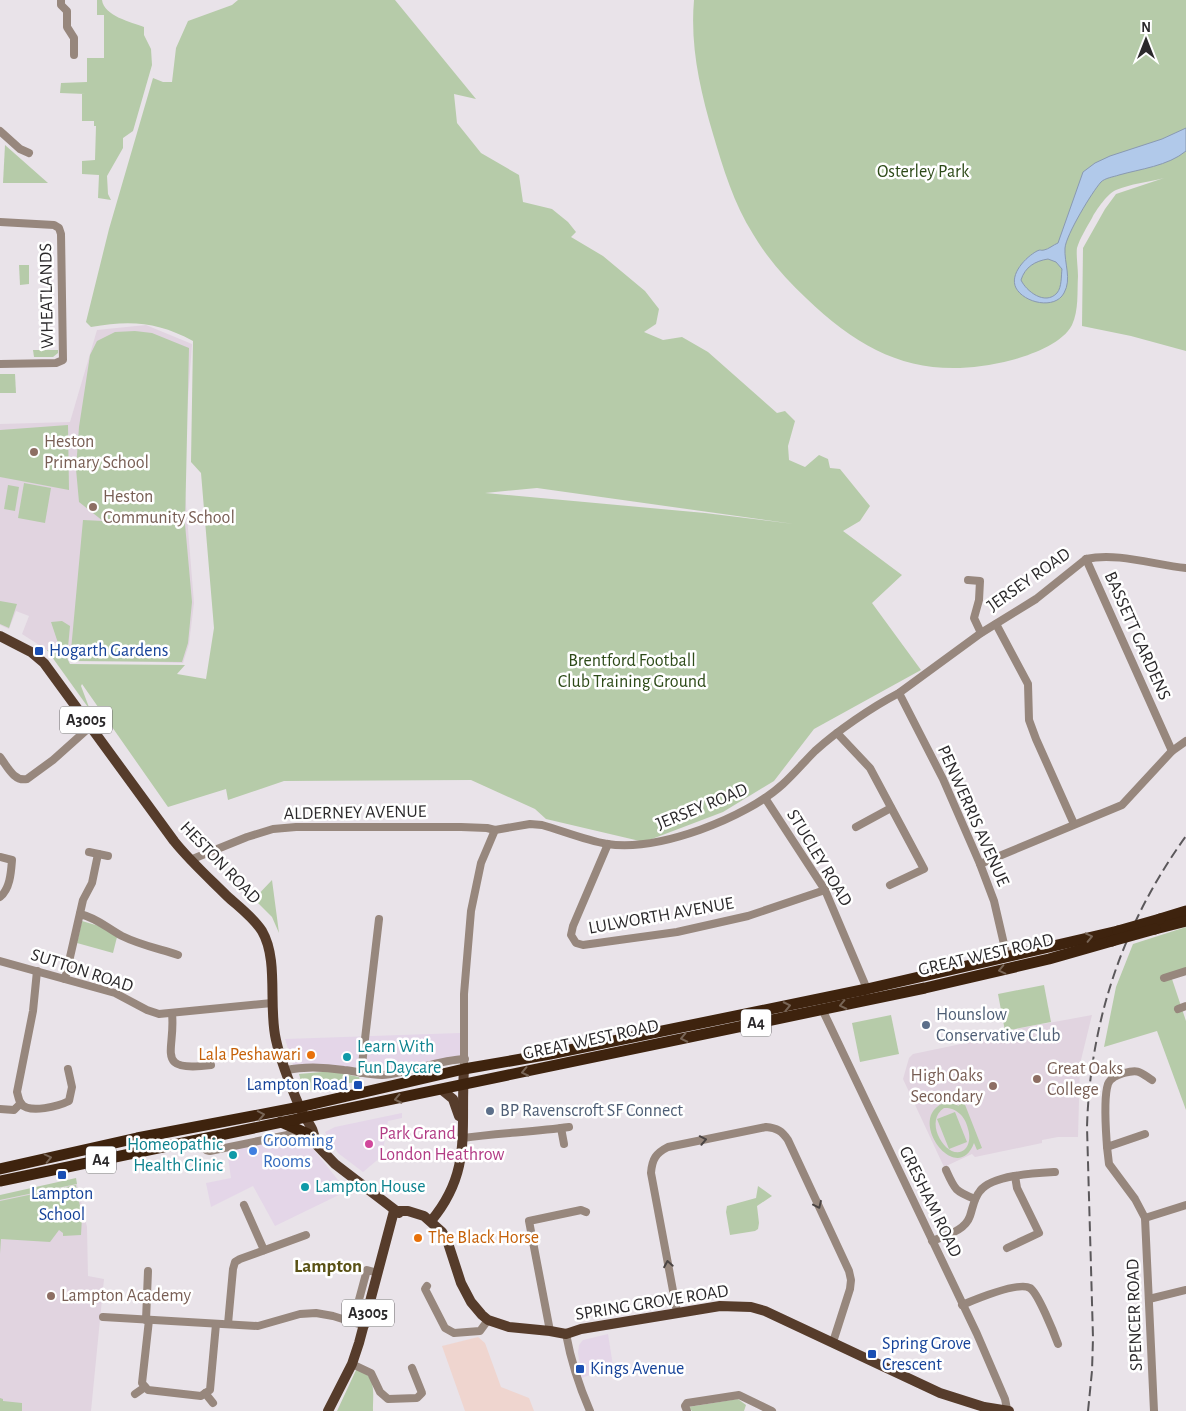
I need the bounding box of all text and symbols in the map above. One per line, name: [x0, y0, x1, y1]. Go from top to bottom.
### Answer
north arrow: [1121, 15, 1171, 65]
text: N: [1141, 21, 1151, 35]
park label: Osterley Park: [877, 163, 970, 181]
street label: WHEATLANDS: [37, 243, 57, 349]
place label: Heston Primary School: [44, 433, 149, 472]
marker: Heston Primary School: [28, 446, 40, 458]
place label: Heston Community School: [103, 488, 235, 527]
marker: Heston Community School: [87, 501, 99, 513]
street label: JERSEY ROAD: [984, 545, 1074, 615]
street label: BASSETT GARDENS: [1101, 569, 1173, 703]
place label: Hogarth Gardens: [49, 642, 168, 660]
marker: Hogarth Gardens: [33, 645, 45, 657]
park label: Brentford Football Club Training Ground: [558, 652, 706, 691]
road number: A3005: [60, 706, 112, 734]
street label: PENWERRIS AVENUE: [934, 743, 1012, 889]
street label: JERSEY ROAD: [654, 781, 750, 833]
street label: ALDERNEY AVENUE: [283, 803, 427, 823]
street label: STUCLEY ROAD: [783, 807, 855, 909]
street label: HESTON ROAD: [176, 818, 264, 908]
street label: LULWORTH AVENUE: [587, 894, 735, 938]
street label: GREAT WEST ROAD: [917, 931, 1055, 979]
one-way arrow: [1085, 932, 1094, 943]
street label: SUTTON ROAD: [29, 946, 135, 996]
one-way arrow: [997, 964, 1006, 975]
one-way arrow: [838, 999, 847, 1010]
one-way arrow: [782, 1001, 791, 1011]
place label: Hounslow Conservative Club: [936, 1006, 1061, 1045]
road number: A4: [741, 1010, 771, 1036]
street label: GREAT WEST ROAD: [521, 1017, 661, 1063]
marker: Hounslow Conservative Club: [920, 1019, 932, 1031]
one-way arrow: [679, 1032, 688, 1043]
place label: Learn With Fun Daycare: [357, 1038, 441, 1077]
place label: Lala Peshawari: [198, 1046, 301, 1064]
marker: Lala Peshawari: [305, 1049, 317, 1061]
marker: Learn With Fun Daycare: [341, 1051, 353, 1063]
place label: Great Oaks College: [1047, 1060, 1123, 1099]
one-way arrow: [520, 1066, 529, 1076]
place label: High Oaks Secondary: [911, 1067, 983, 1106]
marker: Great Oaks College: [1031, 1073, 1043, 1085]
place label: Lampton Road: [247, 1076, 348, 1094]
marker: Lampton Road: [352, 1079, 364, 1091]
marker: High Oaks Secondary: [987, 1080, 999, 1092]
one-way arrow: [394, 1093, 403, 1103]
place label: BP Ravenscroft SF Connect: [500, 1102, 683, 1120]
marker: BP Ravenscroft SF Connect: [484, 1105, 496, 1117]
one-way arrow: [256, 1110, 265, 1121]
place label: Park Grand London Heathrow: [379, 1125, 504, 1164]
place label: Grooming Rooms: [263, 1132, 334, 1171]
one-way arrow: [699, 1135, 707, 1146]
place label: Homeopathic Health Clinic: [127, 1136, 223, 1175]
marker: Park Grand London Heathrow: [363, 1138, 375, 1150]
street label: GRESHAM ROAD: [895, 1144, 965, 1260]
marker: Grooming Rooms: [247, 1145, 259, 1157]
road number: A4: [86, 1146, 116, 1174]
marker: Homeopathic Health Clinic: [227, 1149, 239, 1161]
one-way arrow: [43, 1153, 52, 1164]
marker: Lampton School: [56, 1169, 68, 1181]
place label: Lampton House: [315, 1178, 426, 1196]
marker: Lampton House: [299, 1181, 311, 1193]
place label: Lampton School: [31, 1185, 93, 1224]
one-way arrow: [812, 1200, 822, 1209]
place label: The Black Horse: [428, 1229, 539, 1247]
marker: The Black Horse: [412, 1232, 424, 1244]
district label: Lampton: [294, 1257, 362, 1276]
street label: SPENCER ROAD: [1124, 1258, 1146, 1372]
one-way arrow: [664, 1260, 674, 1269]
street label: SPRING GROVE ROAD: [574, 1282, 730, 1324]
place label: Lampton Academy: [61, 1287, 191, 1305]
marker: Lampton Academy: [45, 1290, 57, 1302]
road number: A3005: [342, 1300, 394, 1326]
place label: Spring Grove Crescent: [882, 1335, 971, 1374]
marker: Spring Grove Crescent: [866, 1348, 878, 1360]
place label: Kings Avenue: [590, 1360, 684, 1378]
marker: Kings Avenue: [574, 1363, 586, 1375]

